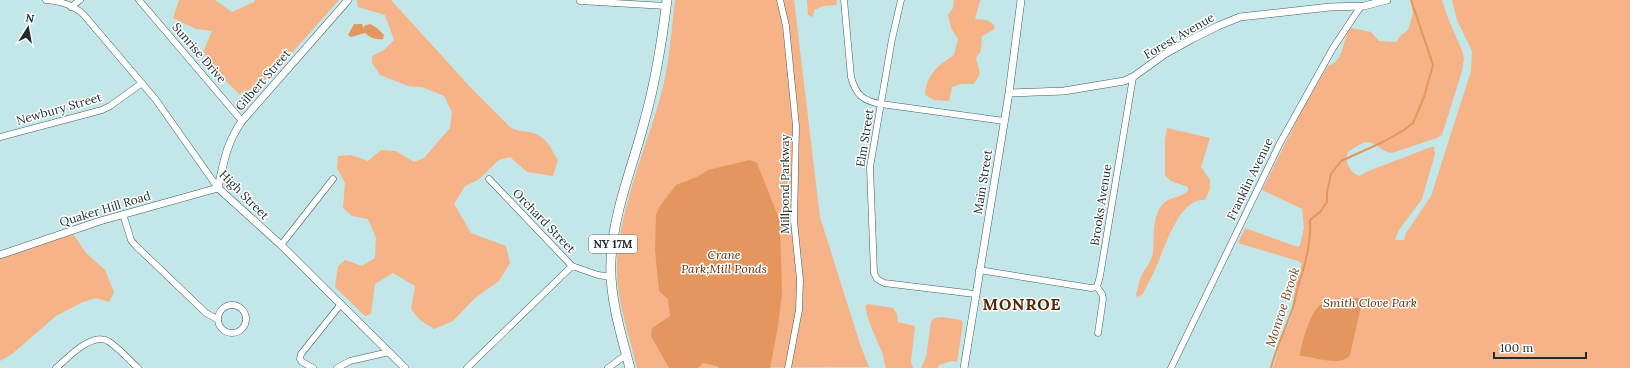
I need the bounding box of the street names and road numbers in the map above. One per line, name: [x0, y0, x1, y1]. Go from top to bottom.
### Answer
street label: Forest Avenue: [1141, 9, 1217, 62]
street label: Sunrise Drive: [169, 19, 230, 86]
street label: Gilbert Street: [232, 46, 294, 113]
street label: Newbury Street: [14, 89, 104, 128]
street label: Elm Street: [853, 107, 877, 168]
street label: Millpond Parkway: [777, 134, 792, 234]
street label: Franklin Avenue: [1223, 135, 1276, 222]
street label: Main Street: [970, 148, 995, 215]
street label: Brooks Avenue: [1087, 163, 1114, 247]
street label: High Street: [216, 167, 273, 223]
street label: Orchard Street: [510, 185, 579, 256]
street label: Quaker Hill Road: [58, 188, 152, 229]
road number: NY 17M: [589, 235, 637, 253]

